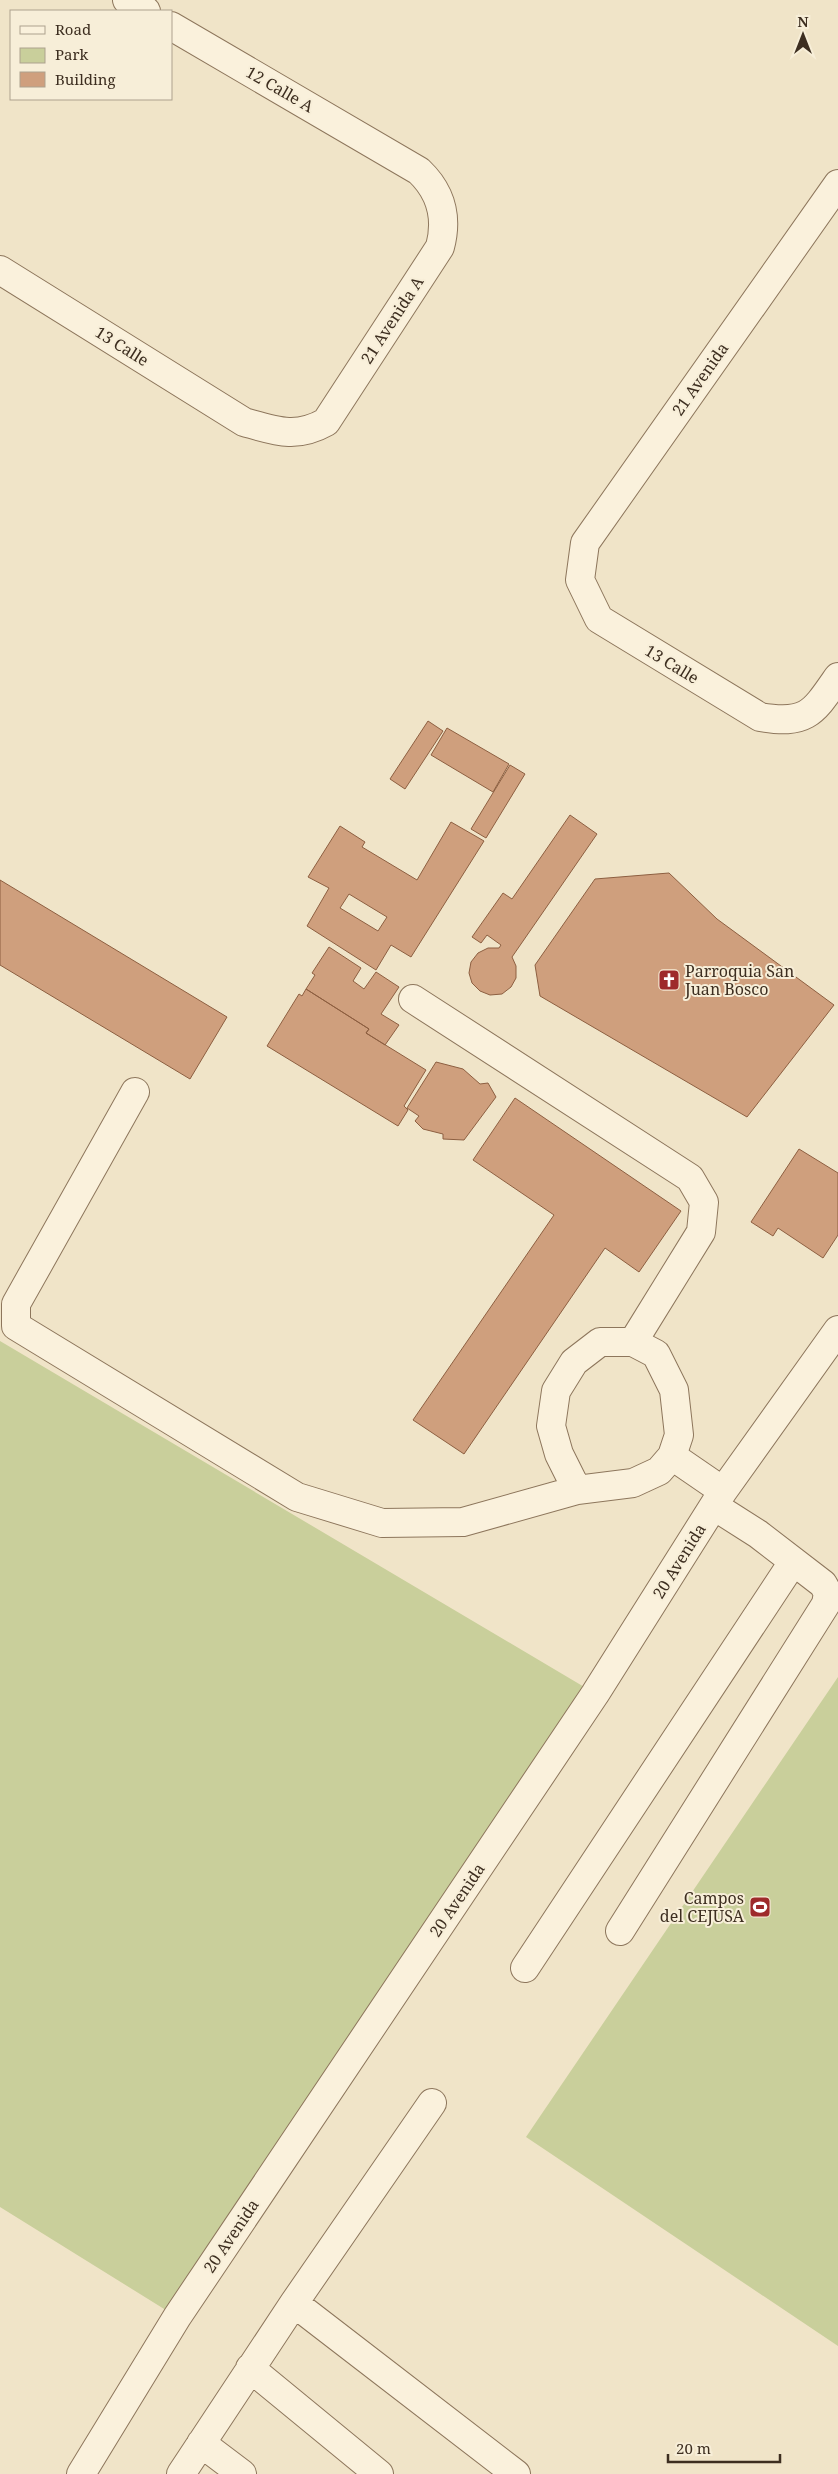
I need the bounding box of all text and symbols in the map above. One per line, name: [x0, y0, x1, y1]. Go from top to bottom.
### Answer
legend: [10, 10, 172, 100]
north arrow: [778, 10, 828, 60]
text: N: [797, 12, 809, 31]
text: Road: [55, 19, 91, 39]
text: Park: [55, 44, 89, 64]
street label: 12 Calle A: [242, 61, 319, 118]
text: Building: [55, 69, 116, 89]
street label: 21 Avenida A: [356, 272, 429, 368]
street label: 13 Calle: [91, 321, 153, 371]
street label: 21 Avenida: [667, 338, 733, 420]
street label: 13 Calle: [641, 639, 703, 689]
place label: Parroquia San Juan Bosco: [684, 960, 794, 1000]
church icon: Parroquia San Juan Bosco: [657, 968, 681, 992]
street label: 20 Avenida: [647, 1519, 711, 1603]
street label: 20 Avenida: [424, 1859, 490, 1941]
place label: Campos del CEJUSA: [660, 1887, 745, 1927]
sports icon: Campos del CEJUSA: [748, 1895, 772, 1919]
street label: 20 Avenida: [198, 2195, 264, 2277]
scale bar: [668, 2432, 780, 2464]
text: 20 m: [676, 2438, 711, 2458]

